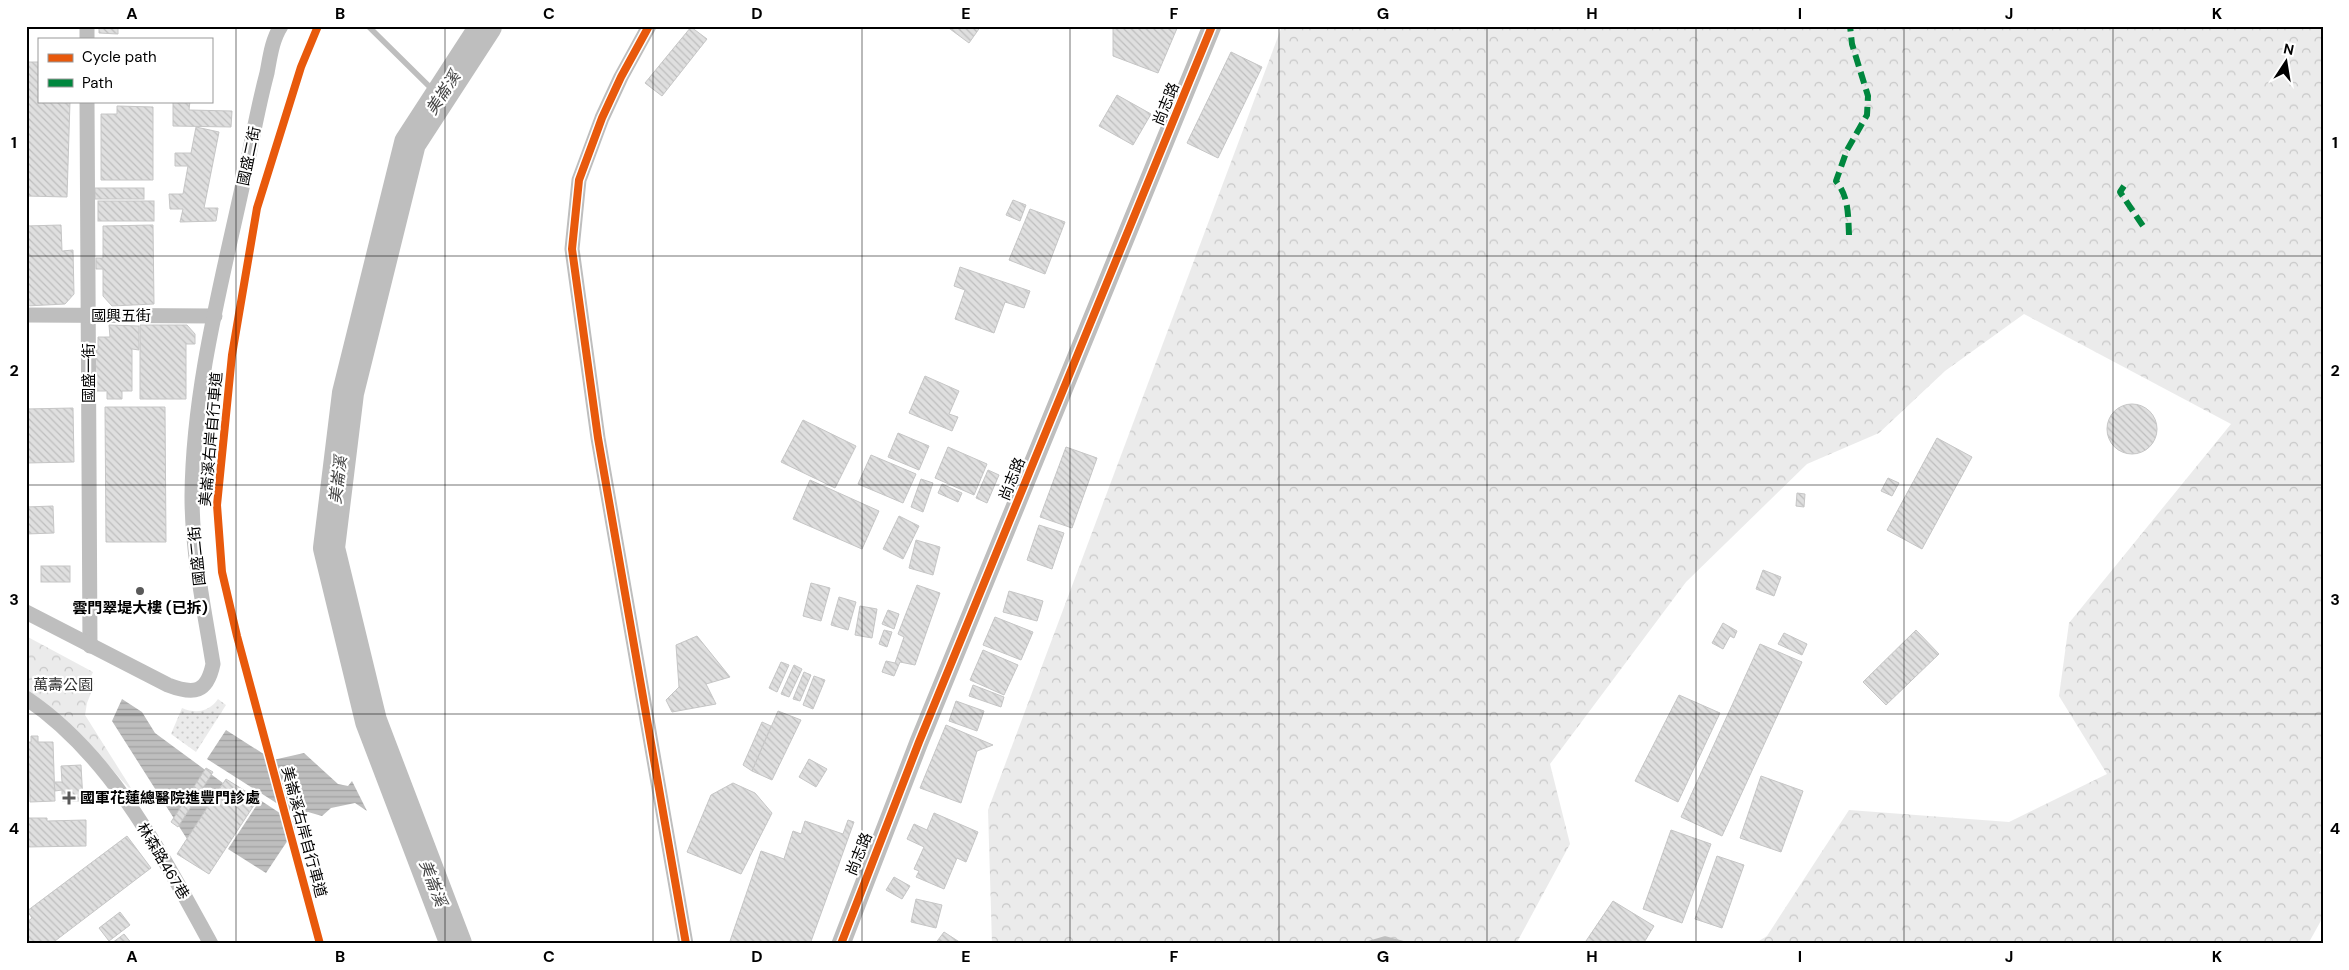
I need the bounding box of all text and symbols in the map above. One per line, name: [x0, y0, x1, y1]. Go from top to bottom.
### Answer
text: A: [126, 3, 138, 24]
text: B: [335, 3, 345, 24]
text: C: [543, 3, 555, 24]
text: D: [751, 3, 763, 24]
text: E: [961, 3, 971, 24]
text: F: [1170, 3, 1179, 24]
text: G: [1377, 3, 1389, 24]
text: H: [1586, 3, 1598, 24]
text: I: [1798, 3, 1802, 24]
text: J: [2005, 3, 2013, 24]
text: K: [2212, 3, 2223, 24]
legend: [38, 38, 212, 102]
north arrow: [2262, 38, 2312, 88]
text: N: [2282, 39, 2296, 59]
text: Cycle path: [82, 47, 157, 67]
water label: 美崙溪: [421, 65, 466, 119]
text: Path: [82, 73, 113, 93]
street label: 尚志路: [1148, 79, 1184, 129]
street label: 國盛二街: [233, 125, 265, 187]
text: 1: [11, 132, 17, 153]
text: 1: [2332, 132, 2338, 153]
street label: 國興五街: [91, 306, 151, 326]
street label: 國盛一街: [79, 343, 99, 403]
text: 2: [9, 360, 19, 381]
text: 2: [2330, 360, 2340, 381]
street label: 美崙溪右岸自行車道: [195, 371, 227, 507]
water label: 美崙溪: [325, 453, 352, 505]
street label: 尚志路: [994, 454, 1030, 504]
street label: 國盛二街: [184, 525, 210, 587]
marker: 雲門翠堤大樓 (已拆): [134, 585, 146, 597]
text: 3: [9, 589, 19, 610]
text: 3: [2330, 589, 2340, 610]
place label: 雲門翠堤大樓 (已拆): [72, 598, 208, 618]
park label: 萬壽公園: [33, 675, 93, 695]
street label: 美崙溪右岸自行車道: [277, 764, 331, 900]
place label: 國軍花蓮總醫院進豐門診處: [80, 788, 260, 808]
marker: 國軍花蓮總醫院進豐門診處: [62, 791, 76, 805]
text: 4: [9, 818, 19, 839]
text: 4: [2330, 818, 2340, 839]
street label: 林森路467巷: [132, 819, 194, 903]
street label: 尚志路: [841, 829, 877, 879]
water label: 美崙溪: [415, 857, 452, 911]
text: A: [126, 946, 138, 967]
text: B: [335, 946, 345, 967]
text: C: [543, 946, 555, 967]
text: D: [751, 946, 763, 967]
text: E: [961, 946, 971, 967]
text: F: [1170, 946, 1179, 967]
text: G: [1377, 946, 1389, 967]
text: H: [1586, 946, 1598, 967]
text: I: [1798, 946, 1802, 967]
text: J: [2005, 946, 2013, 967]
text: K: [2212, 946, 2223, 967]

